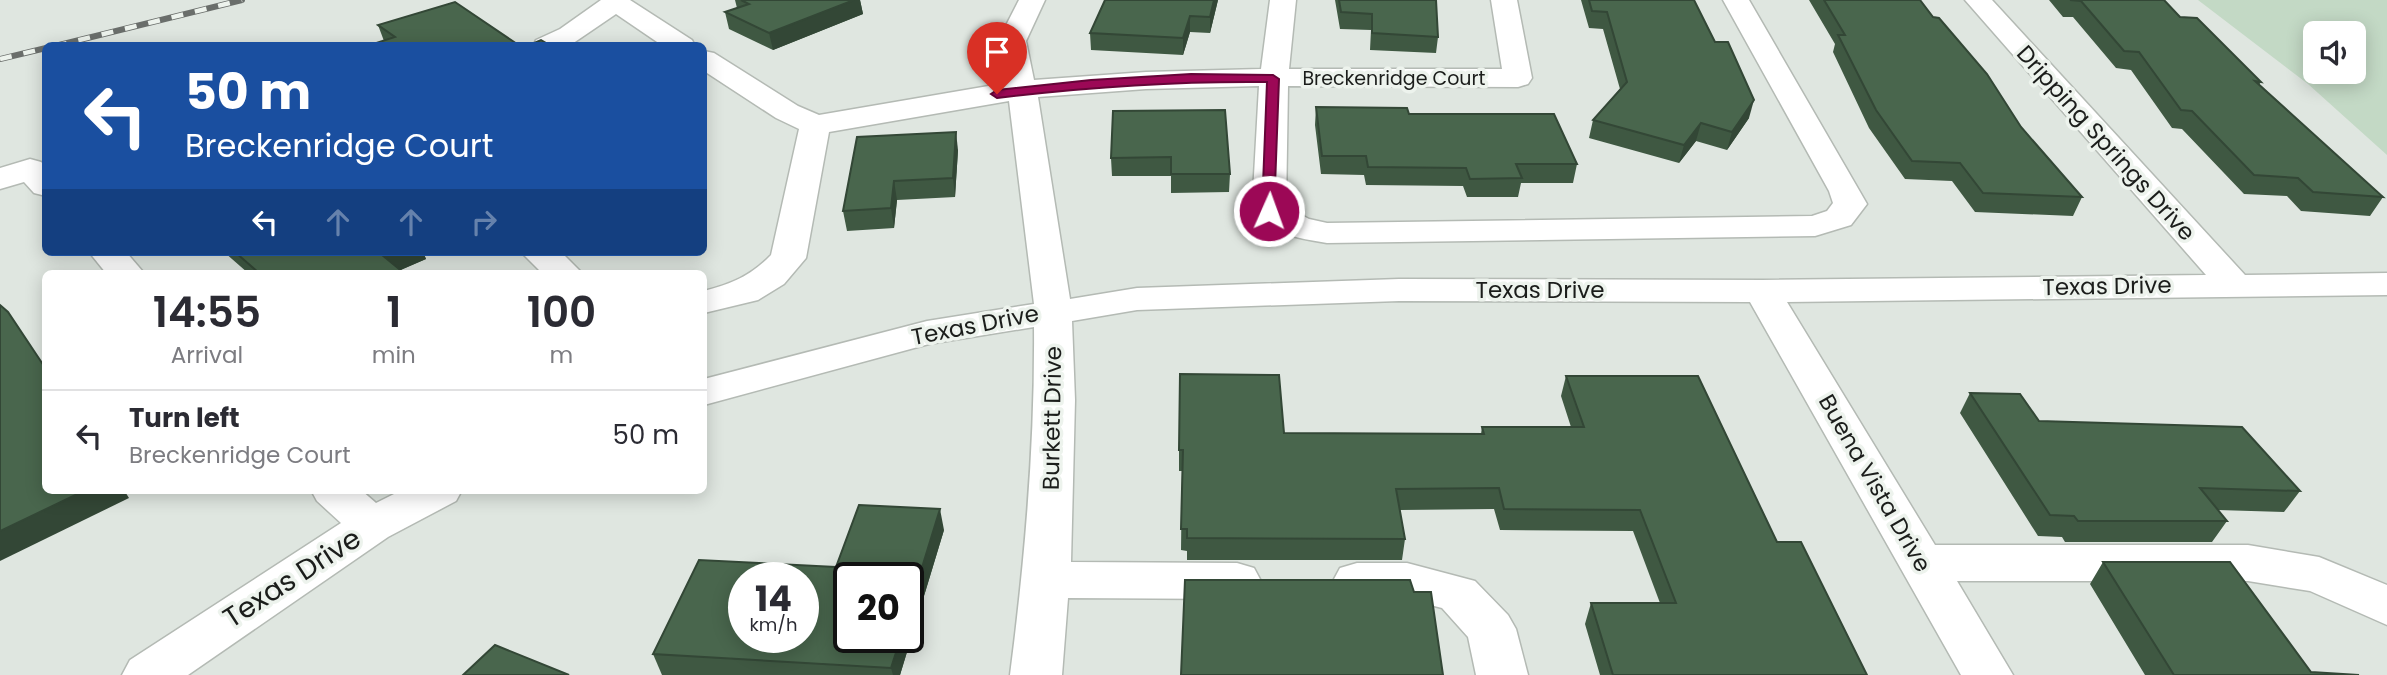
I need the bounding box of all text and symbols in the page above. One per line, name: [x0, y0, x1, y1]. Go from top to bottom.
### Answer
map controls: [2303, 21, 2366, 84]
button: sound: [2303, 21, 2366, 84]
pin: [967, 22, 1027, 94]
icon: arrive: [978, 33, 1016, 71]
street label: Dripping Springs Drive: [2009, 38, 2203, 248]
text: 50 m: [185, 58, 311, 126]
street label: Breckenridge Court: [1302, 65, 1486, 92]
icon: left: [70, 70, 161, 161]
text: Breckenridge Court: [185, 123, 493, 168]
position arrow: [1232, 174, 1306, 248]
icon: left: [246, 203, 284, 241]
icon: ahead: [319, 203, 357, 241]
icon: ahead: [392, 203, 430, 241]
icon: right: [465, 203, 503, 241]
street label: Texas Drive: [2042, 269, 2172, 303]
street label: Texas Drive: [1475, 274, 1605, 306]
text: 14:55: [153, 283, 261, 342]
text: 1: [386, 283, 401, 342]
text: 100: [527, 283, 596, 342]
street label: Texas Drive: [909, 297, 1041, 353]
text: Arrival: [171, 339, 243, 371]
text: min: [372, 339, 416, 371]
text: m: [550, 339, 573, 371]
street label: Burkett Drive: [1035, 346, 1069, 490]
street label: Buena Vista Drive: [1811, 388, 1939, 578]
text: Turn left: [129, 400, 240, 436]
icon: left: [70, 417, 108, 455]
text: 50 m: [613, 417, 679, 453]
text: Breckenridge Court: [129, 439, 351, 471]
street label: Texas Drive: [215, 519, 369, 637]
speed limit sign: 20: [833, 562, 924, 653]
text: 14: [755, 574, 792, 623]
text: km/h: [750, 612, 797, 637]

